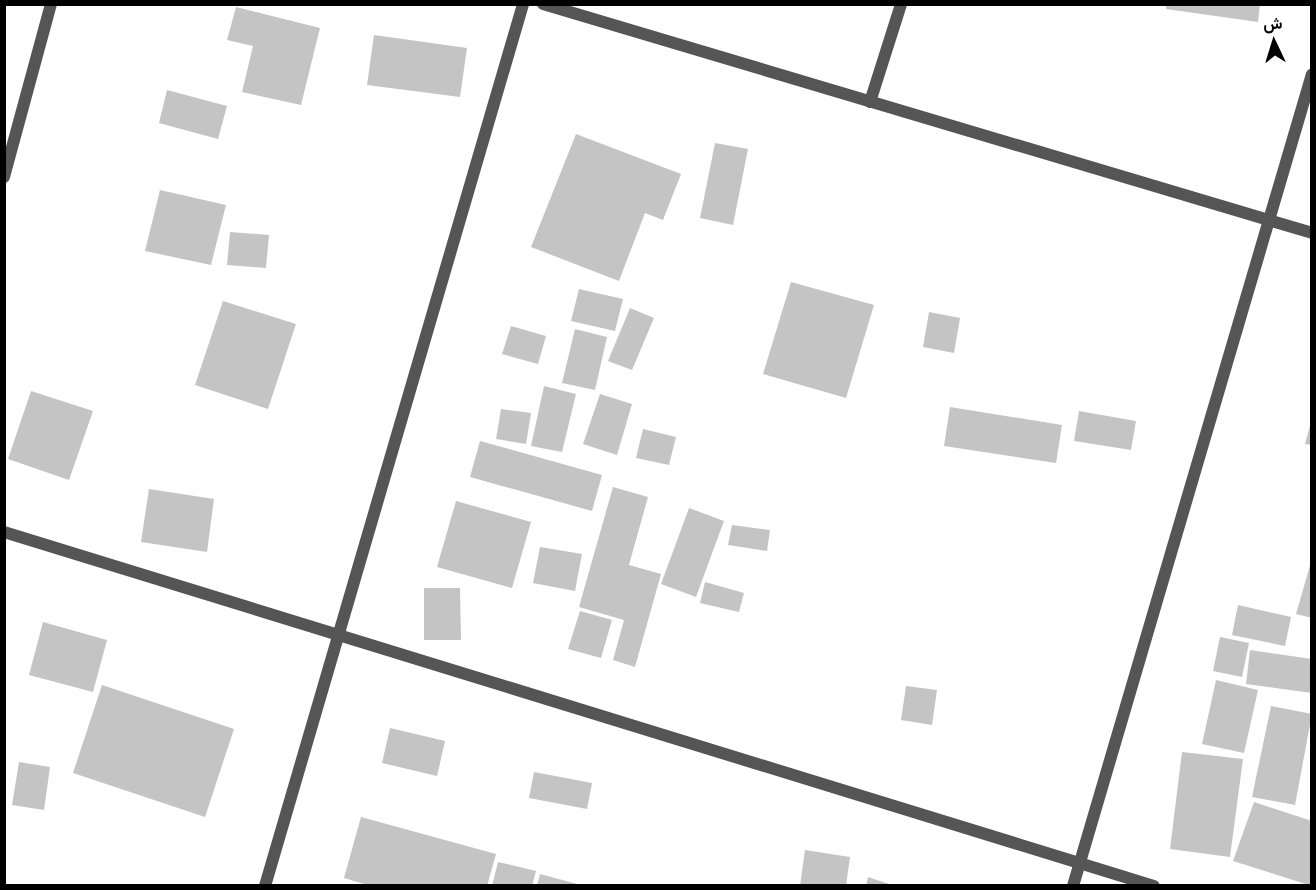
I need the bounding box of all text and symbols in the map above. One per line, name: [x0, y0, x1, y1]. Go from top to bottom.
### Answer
north arrow: [1244, 12, 1304, 72]
text: ش: [1262, 13, 1283, 34]

